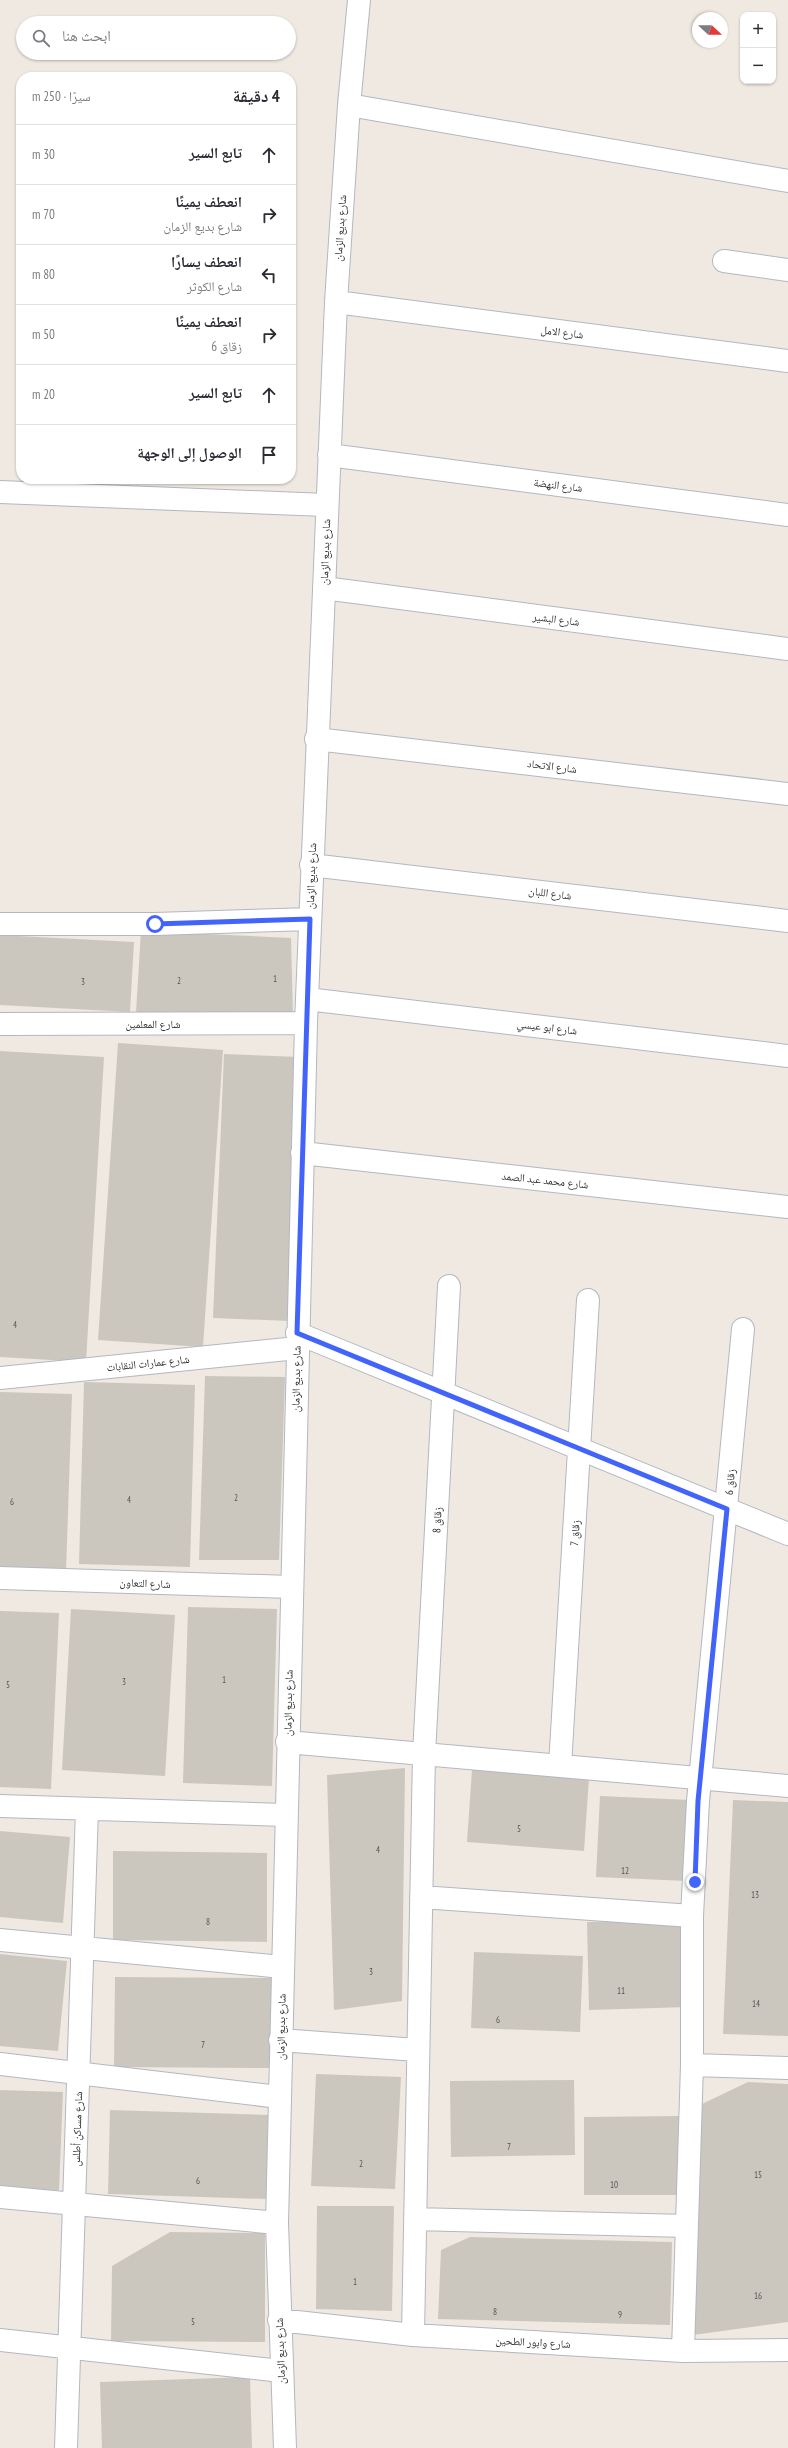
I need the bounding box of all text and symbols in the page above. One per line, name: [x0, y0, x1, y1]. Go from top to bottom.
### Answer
north arrow: [692, 12, 728, 48]
map controls: [740, 12, 776, 84]
button: +: [740, 12, 776, 48]
search box: [16, 16, 296, 60]
text: ابحث هنا: [62, 26, 111, 45]
icon: search: [30, 27, 52, 49]
button: −: [740, 48, 776, 84]
text: 4 دقيقة: [233, 85, 280, 107]
text: سيرًا · 250 m: [32, 88, 91, 105]
text: تابع السير: [189, 143, 242, 162]
icon: ahead: [258, 144, 280, 166]
text: 30 m: [32, 146, 55, 163]
text: انعطف يمينًا: [175, 192, 242, 211]
street label: شارع بديع الزمان: [331, 194, 349, 262]
icon: right: [258, 204, 280, 226]
text: 70 m: [32, 206, 55, 223]
text: شارع بديع الزمان: [163, 218, 242, 235]
text: انعطف يسارًا: [171, 252, 242, 271]
icon: left: [258, 264, 280, 286]
text: 80 m: [32, 266, 55, 283]
text: شارع الكوثر: [187, 278, 242, 295]
text: انعطف يمينًا: [175, 312, 242, 331]
street label: شارع الامل: [540, 322, 584, 342]
icon: right: [258, 324, 280, 346]
text: 50 m: [32, 326, 55, 343]
text: زقاق 6: [211, 338, 242, 355]
text: تابع السير: [189, 383, 242, 402]
icon: ahead: [258, 384, 280, 406]
text: 20 m: [32, 386, 55, 403]
text: الوصول إلى الوجهة: [137, 443, 242, 462]
icon: arrive: [258, 444, 280, 466]
street label: شارع النهضة: [533, 475, 583, 495]
street label: شارع بديع الزمان: [317, 519, 333, 585]
street label: شارع البشير: [531, 609, 580, 629]
street label: شارع الاتحاد: [526, 756, 578, 776]
street label: شارع بديع الزمان: [303, 843, 319, 909]
street label: شارع اللبان: [528, 883, 572, 903]
route start: [146, 915, 164, 933]
house number: 1: [273, 973, 277, 984]
house number: 2: [177, 975, 181, 986]
house number: 3: [81, 976, 85, 987]
street label: شارع ابو عيسي: [516, 1016, 578, 1039]
street label: شارع المعلمين: [126, 1017, 180, 1031]
street label: شارع محمد عبد الصمد: [501, 1168, 589, 1192]
house number: 4: [13, 1319, 17, 1330]
street label: شارع بديع الزمان: [288, 1346, 304, 1412]
street label: شارع عمارات النقابات: [106, 1352, 190, 1374]
street label: زقاق 6: [722, 1468, 738, 1496]
house number: 2: [234, 1492, 238, 1503]
house number: 4: [127, 1494, 131, 1505]
house number: 6: [10, 1496, 14, 1507]
street label: زقاق 8: [429, 1507, 445, 1533]
street label: زقاق 7: [567, 1520, 583, 1546]
street label: شارع التعاون: [119, 1575, 171, 1591]
street label: شارع بديع الزمان: [280, 1670, 296, 1736]
house number: 1: [222, 1674, 226, 1685]
house number: 3: [122, 1676, 126, 1687]
house number: 5: [6, 1679, 10, 1690]
house number: 5: [517, 1823, 521, 1834]
house number: 4: [376, 1844, 380, 1855]
house number: 12: [621, 1865, 629, 1876]
route end: [686, 1873, 704, 1891]
house number: 13: [751, 1889, 759, 1900]
house number: 8: [206, 1916, 210, 1927]
house number: 3: [369, 1966, 373, 1977]
house number: 11: [617, 1985, 625, 1996]
street label: شارع بديع الزمان: [273, 1994, 289, 2060]
house number: 14: [752, 1998, 760, 2009]
house number: 6: [496, 2014, 500, 2025]
house number: 7: [201, 2039, 205, 2050]
street label: شارع مساكن أطلس: [69, 2091, 85, 2167]
house number: 7: [507, 2141, 511, 2152]
house number: 2: [359, 2158, 363, 2169]
house number: 15: [754, 2169, 762, 2180]
house number: 6: [196, 2175, 200, 2186]
house number: 10: [610, 2179, 618, 2190]
house number: 1: [353, 2276, 357, 2287]
house number: 16: [754, 2290, 762, 2301]
house number: 8: [493, 2306, 497, 2317]
house number: 9: [618, 2309, 622, 2320]
house number: 5: [191, 2316, 195, 2327]
street label: شارع بديع الزمان: [272, 2318, 288, 2384]
street label: شارع وابور الطحين: [495, 2333, 571, 2351]

